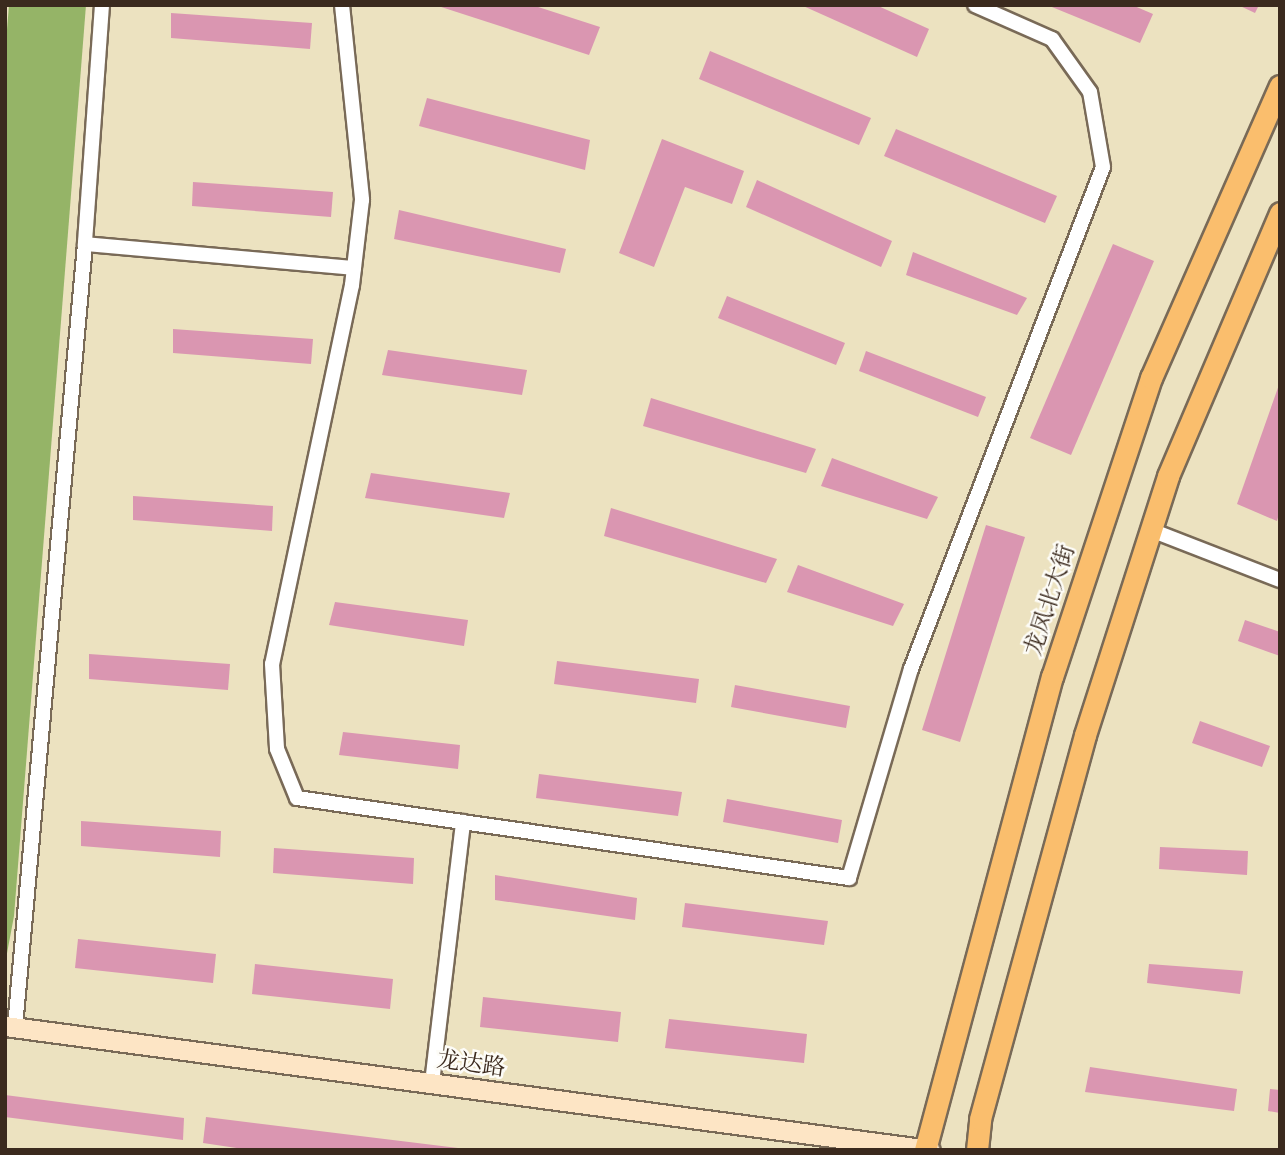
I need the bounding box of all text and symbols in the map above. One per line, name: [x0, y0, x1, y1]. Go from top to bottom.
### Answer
street label: 龙凤北大街: [1019, 541, 1081, 659]
street label: 龙达路: [435, 1046, 507, 1082]

